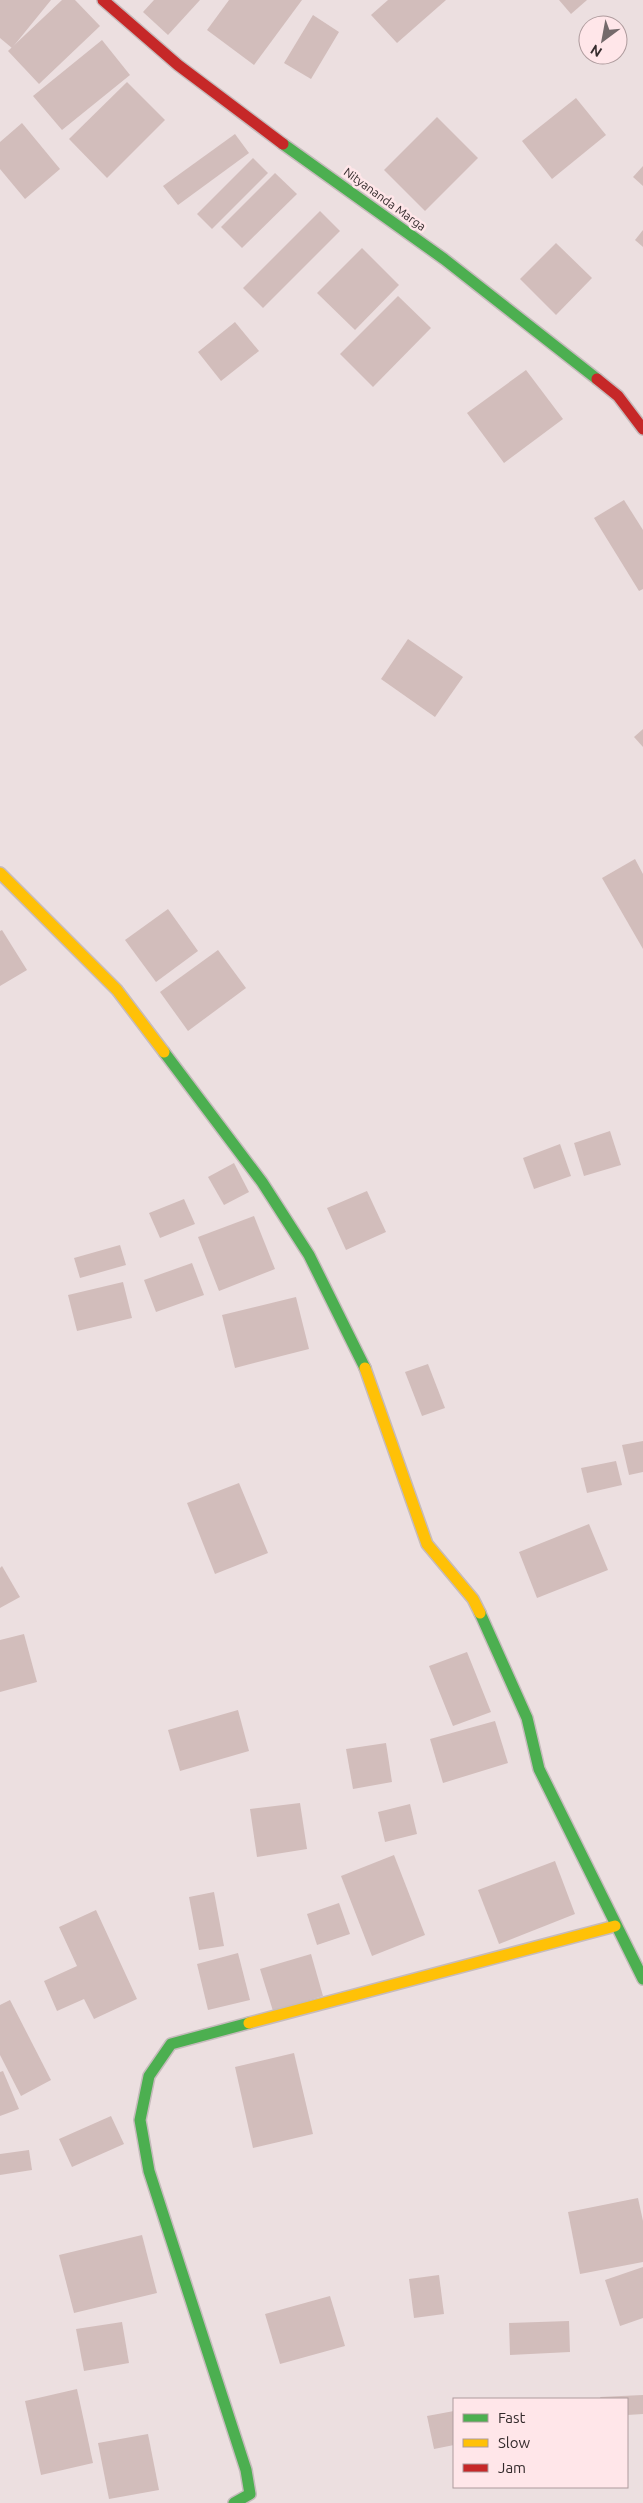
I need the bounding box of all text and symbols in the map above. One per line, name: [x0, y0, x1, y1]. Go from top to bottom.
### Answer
north arrow: [578, 15, 628, 65]
text: N: [587, 41, 605, 61]
street label: Nityananda Marga: [341, 165, 429, 233]
legend: [453, 2398, 628, 2488]
text: Fast: [498, 2409, 526, 2426]
text: Slow: [498, 2434, 531, 2451]
text: Jam: [498, 2459, 526, 2476]

